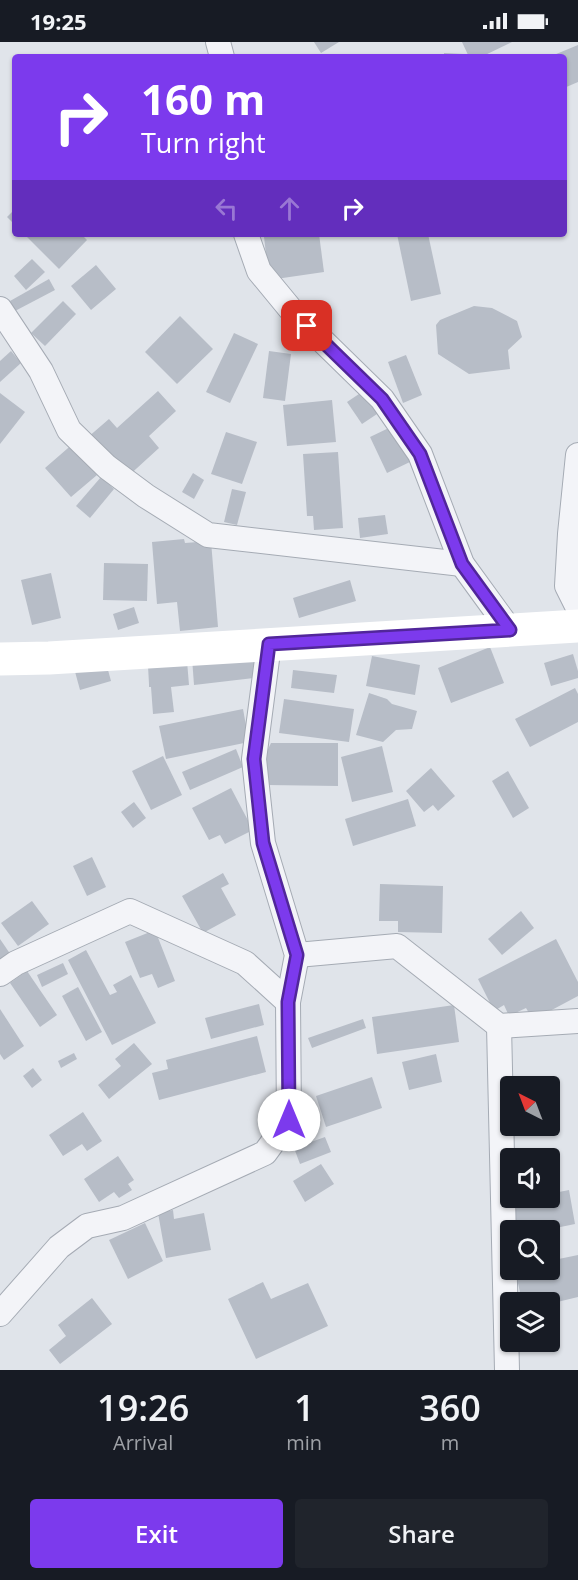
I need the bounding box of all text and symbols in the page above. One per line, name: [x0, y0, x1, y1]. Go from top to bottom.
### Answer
text: 19:25: [30, 6, 87, 36]
text: 160 m: [141, 70, 265, 127]
icon: right: [42, 78, 120, 156]
text: Turn right: [141, 124, 266, 161]
icon: left: [210, 192, 243, 225]
icon: ahead: [273, 192, 306, 225]
icon: right: [336, 192, 369, 225]
pin: [281, 300, 332, 351]
icon: arrive: [290, 309, 323, 342]
north arrow: [500, 1076, 560, 1136]
map controls: [500, 1076, 560, 1352]
position arrow: [257, 1088, 321, 1152]
button: sound: [500, 1148, 560, 1208]
button: search: [500, 1220, 560, 1280]
button: layers: [500, 1292, 560, 1352]
text: 19:26: [97, 1383, 189, 1432]
text: 1: [294, 1383, 315, 1432]
text: 360: [419, 1383, 481, 1432]
text: Arrival: [113, 1429, 173, 1456]
text: min: [286, 1429, 322, 1456]
text: m: [441, 1429, 459, 1456]
button: Exit: [30, 1499, 283, 1568]
button: Share: [295, 1499, 548, 1568]

